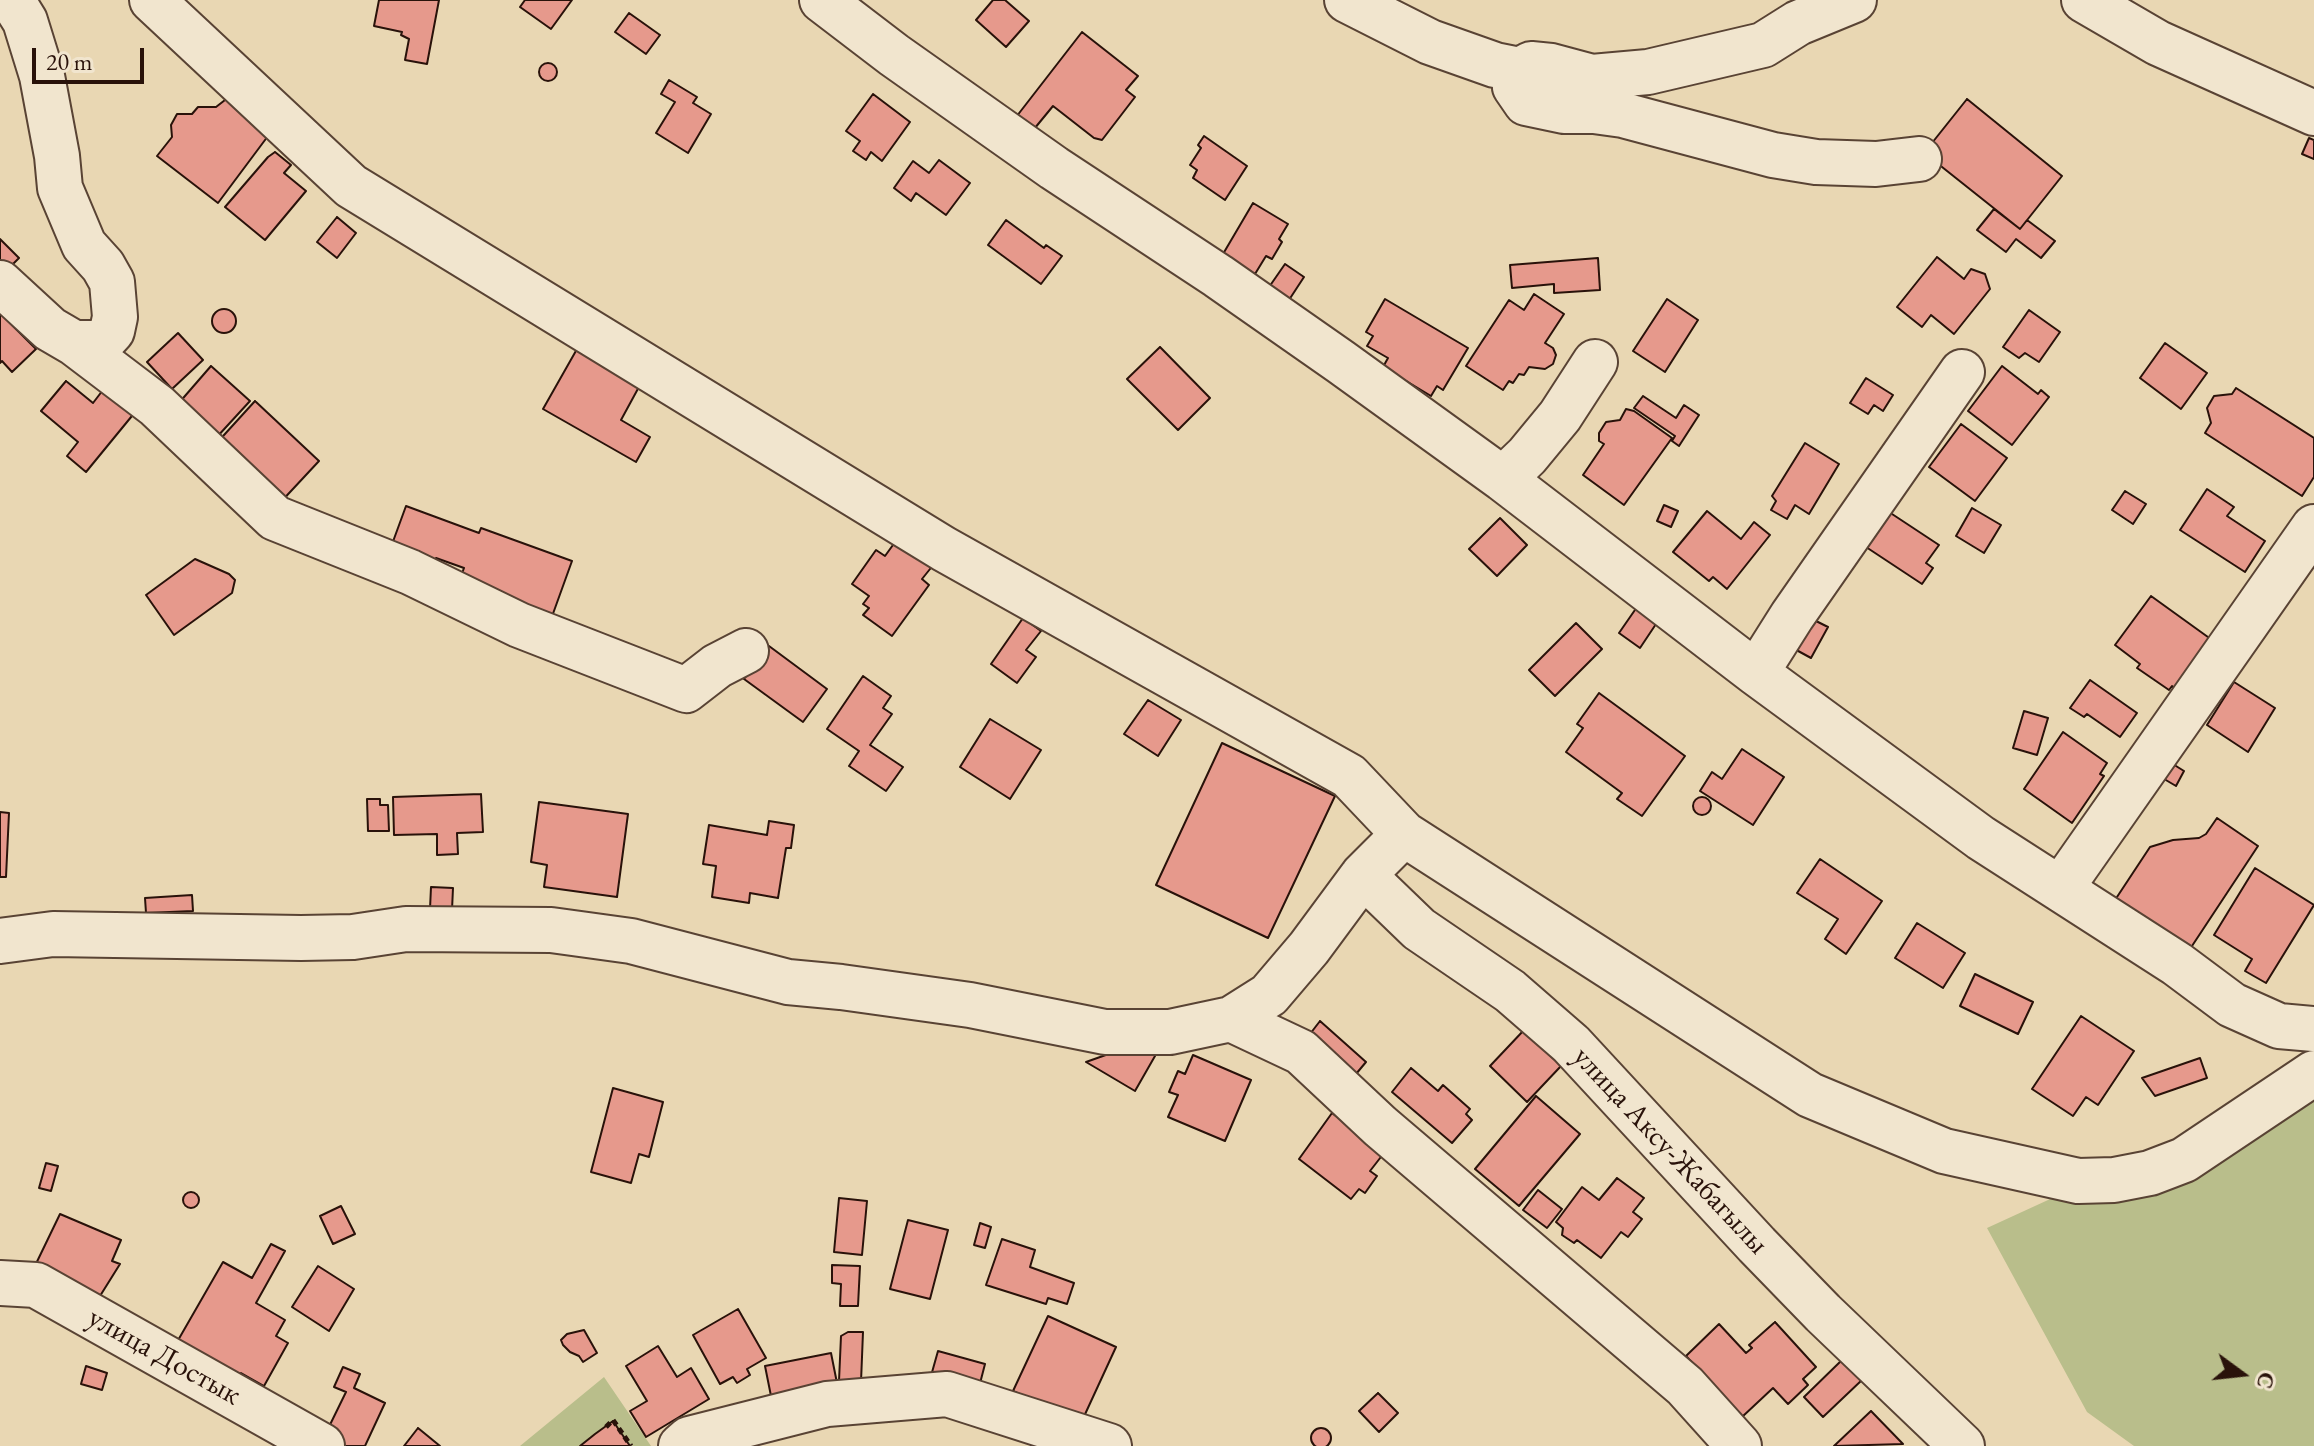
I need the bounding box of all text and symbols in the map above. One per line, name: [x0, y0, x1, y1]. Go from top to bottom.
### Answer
scale bar: [36, 32, 148, 82]
text: 20 m: [46, 46, 93, 77]
street label: улица Аксу-Жабагылы: [1565, 1040, 1775, 1262]
street label: улица Достык: [81, 1300, 247, 1414]
north arrow: [2202, 1334, 2282, 1414]
text: С: [2250, 1369, 2282, 1392]

